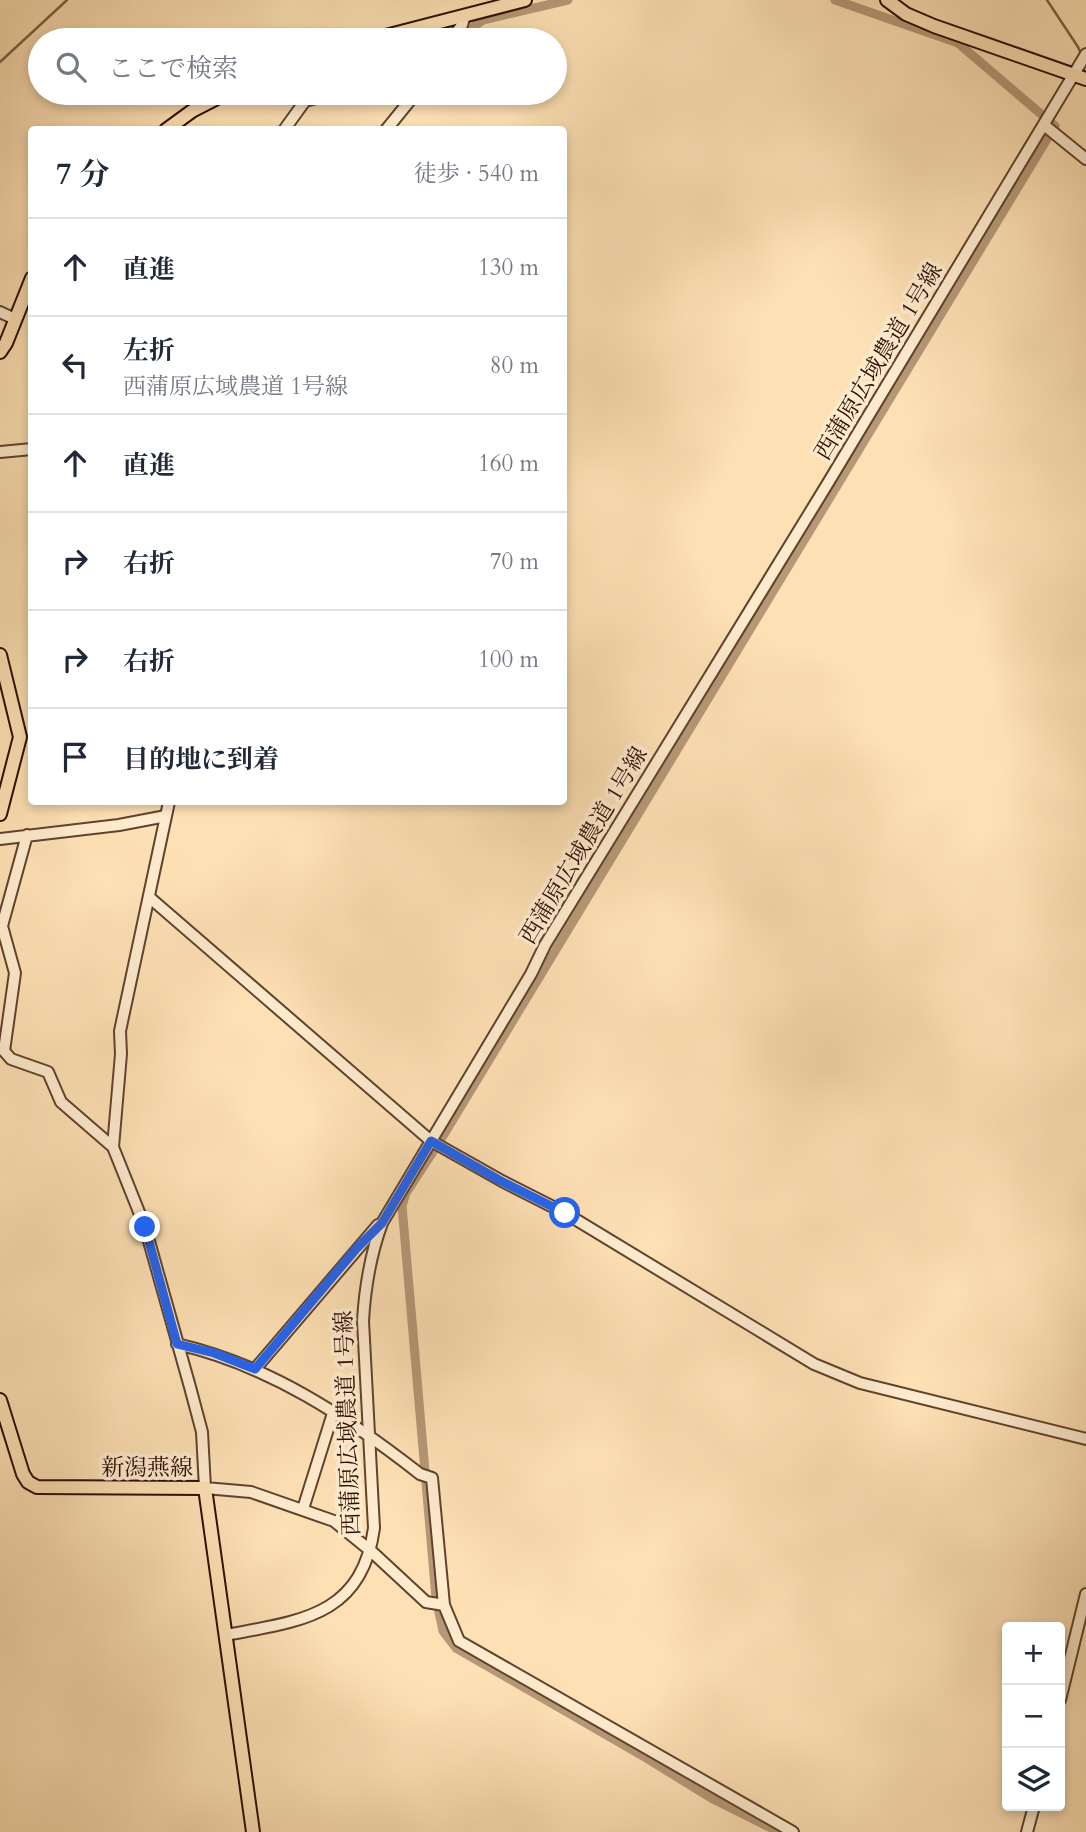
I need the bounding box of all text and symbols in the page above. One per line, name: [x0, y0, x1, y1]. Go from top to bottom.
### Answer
search box: [28, 28, 567, 105]
icon: search: [52, 48, 90, 86]
text: ここで検索: [108, 51, 238, 86]
text: 7 分: [56, 154, 109, 195]
text: 徒歩 · 540 m: [414, 158, 539, 189]
icon: ahead: [56, 248, 94, 286]
text: 直進: [123, 252, 175, 287]
text: 130 m: [478, 252, 539, 283]
street label: 西蒲原広域農道 1号線: [807, 257, 950, 466]
text: 左折: [123, 333, 175, 368]
icon: left: [56, 346, 94, 384]
text: 80 m: [490, 350, 539, 381]
text: 西蒲原広域農道 1号線: [123, 371, 348, 402]
icon: ahead: [56, 444, 94, 482]
text: 直進: [123, 448, 175, 483]
text: 160 m: [478, 448, 539, 479]
icon: right: [56, 542, 94, 580]
text: 右折: [123, 546, 175, 581]
text: 70 m: [490, 546, 539, 577]
icon: right: [56, 640, 94, 678]
text: 右折: [123, 644, 175, 679]
text: 100 m: [478, 644, 539, 675]
icon: arrive: [56, 738, 94, 776]
street label: 西蒲原広域農道 1号線: [512, 741, 655, 950]
text: 目的地に到着: [123, 742, 279, 777]
route start: [549, 1197, 580, 1228]
route end: [129, 1211, 160, 1242]
street label: 西蒲原広域農道 1号線: [328, 1310, 367, 1536]
street label: 新潟燕線: [101, 1452, 193, 1483]
map controls: [1002, 1622, 1065, 1811]
button: +: [1002, 1622, 1065, 1685]
button: −: [1002, 1685, 1065, 1748]
button: layers: [1002, 1748, 1065, 1811]

